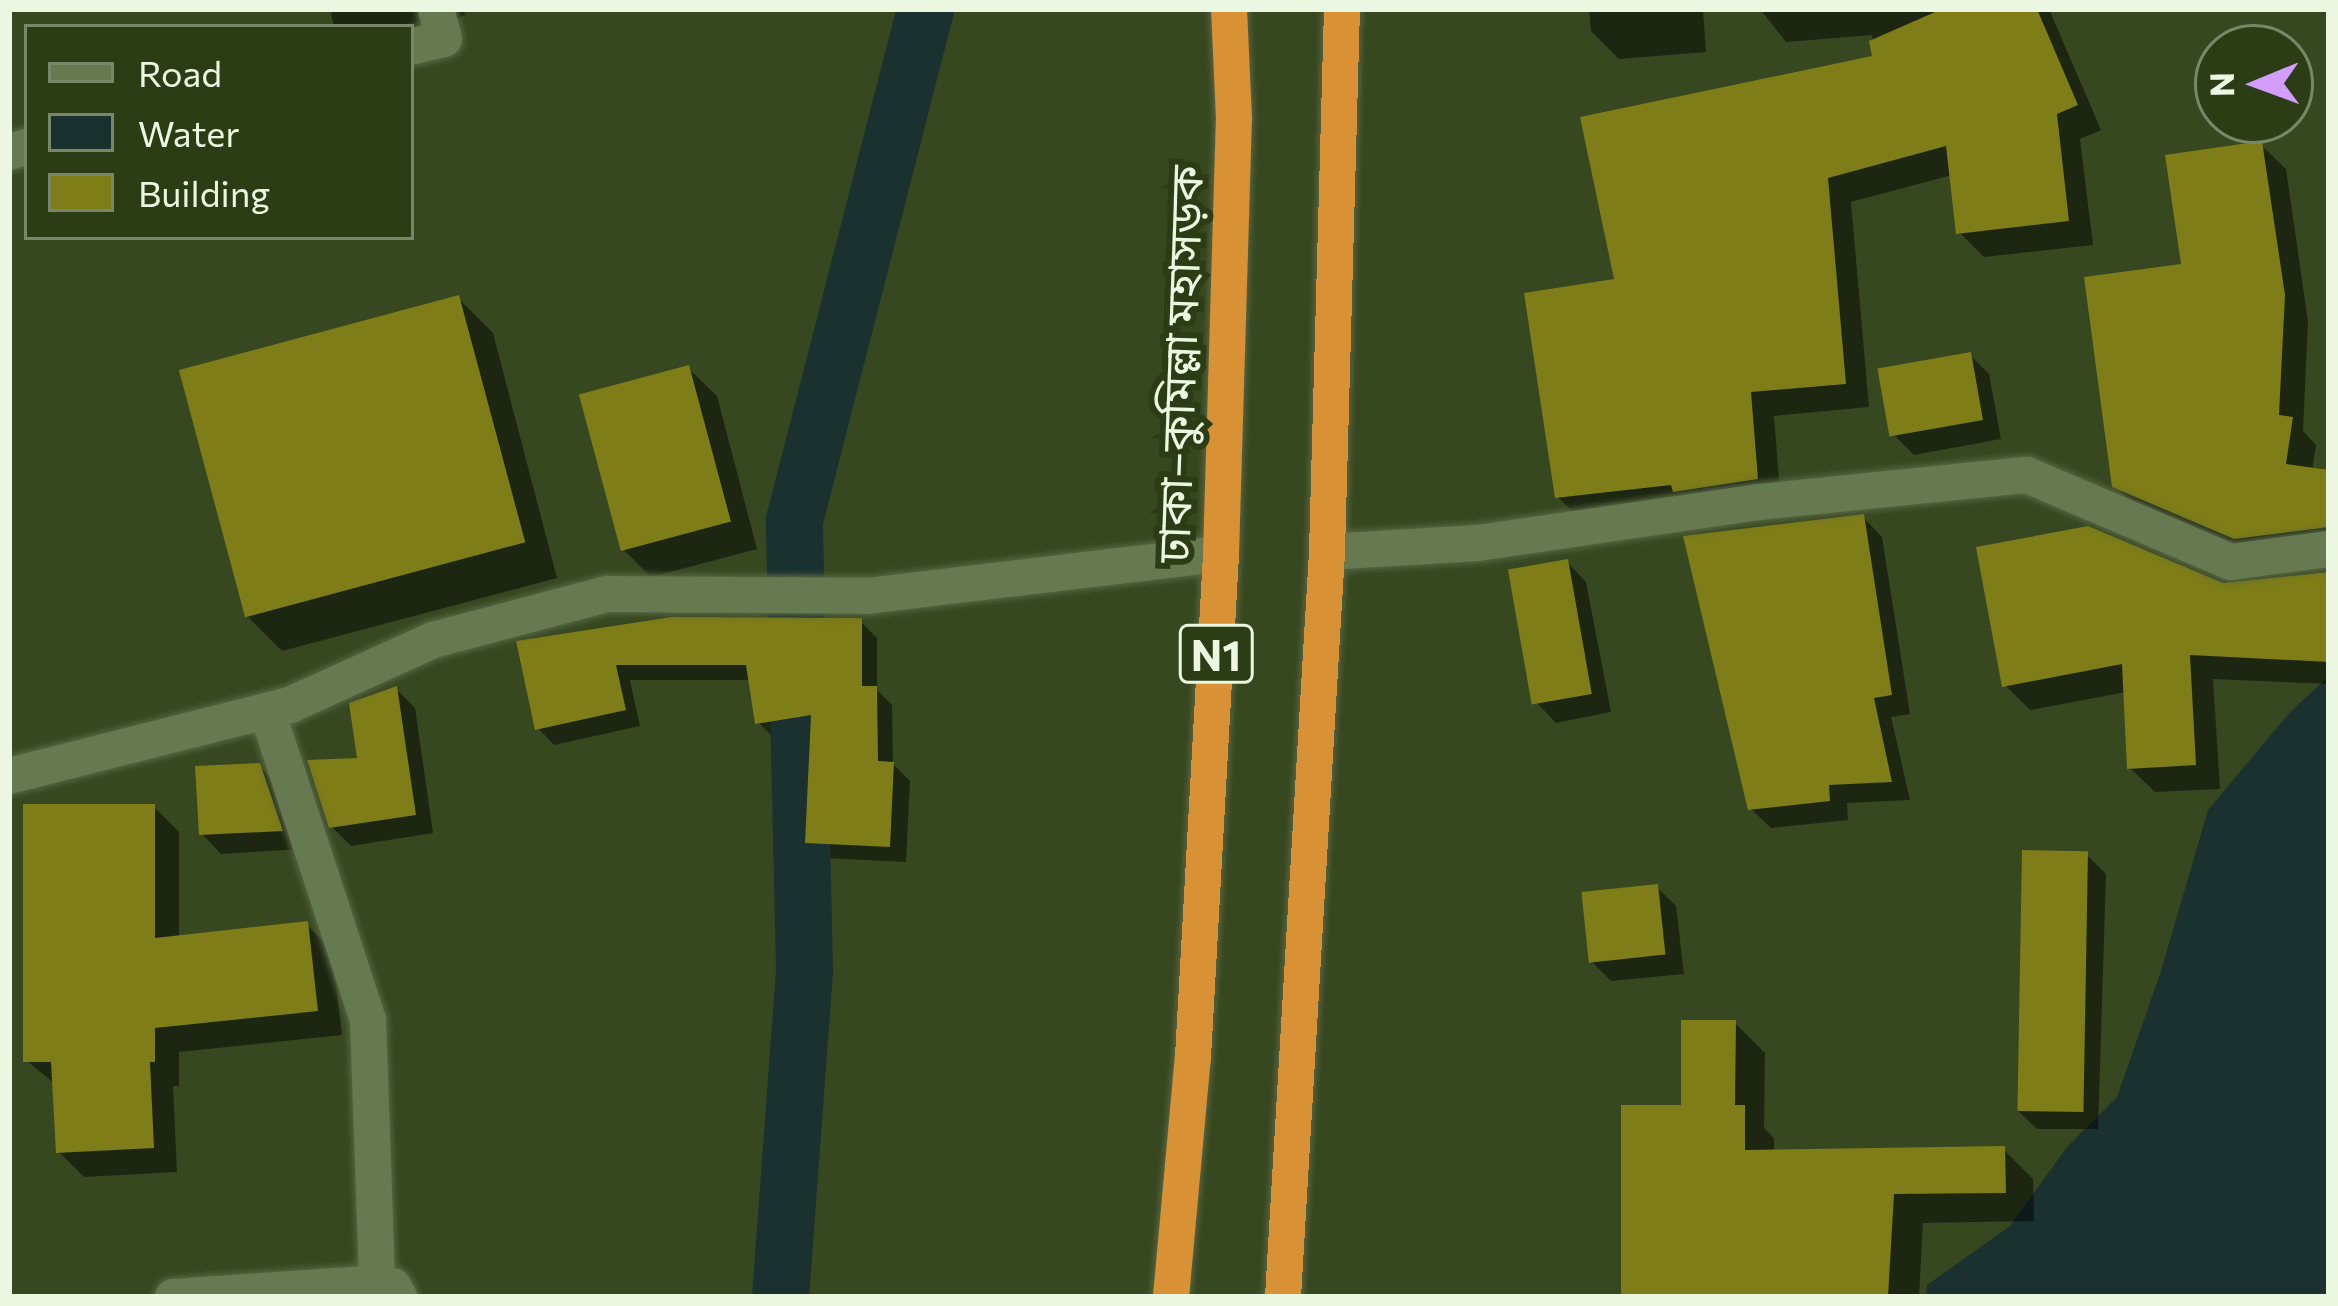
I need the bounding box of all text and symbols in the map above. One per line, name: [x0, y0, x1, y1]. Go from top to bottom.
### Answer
legend: [24, 24, 414, 240]
north arrow: [2194, 24, 2314, 144]
text: Road: [138, 50, 222, 94]
text: N: [2200, 72, 2241, 97]
text: Water: [138, 110, 240, 154]
street label: ঢাকা–কুমিল্লা মহাসড়ক: [1144, 164, 1212, 564]
text: Building: [138, 170, 270, 214]
road number: N1: [1177, 618, 1255, 690]

